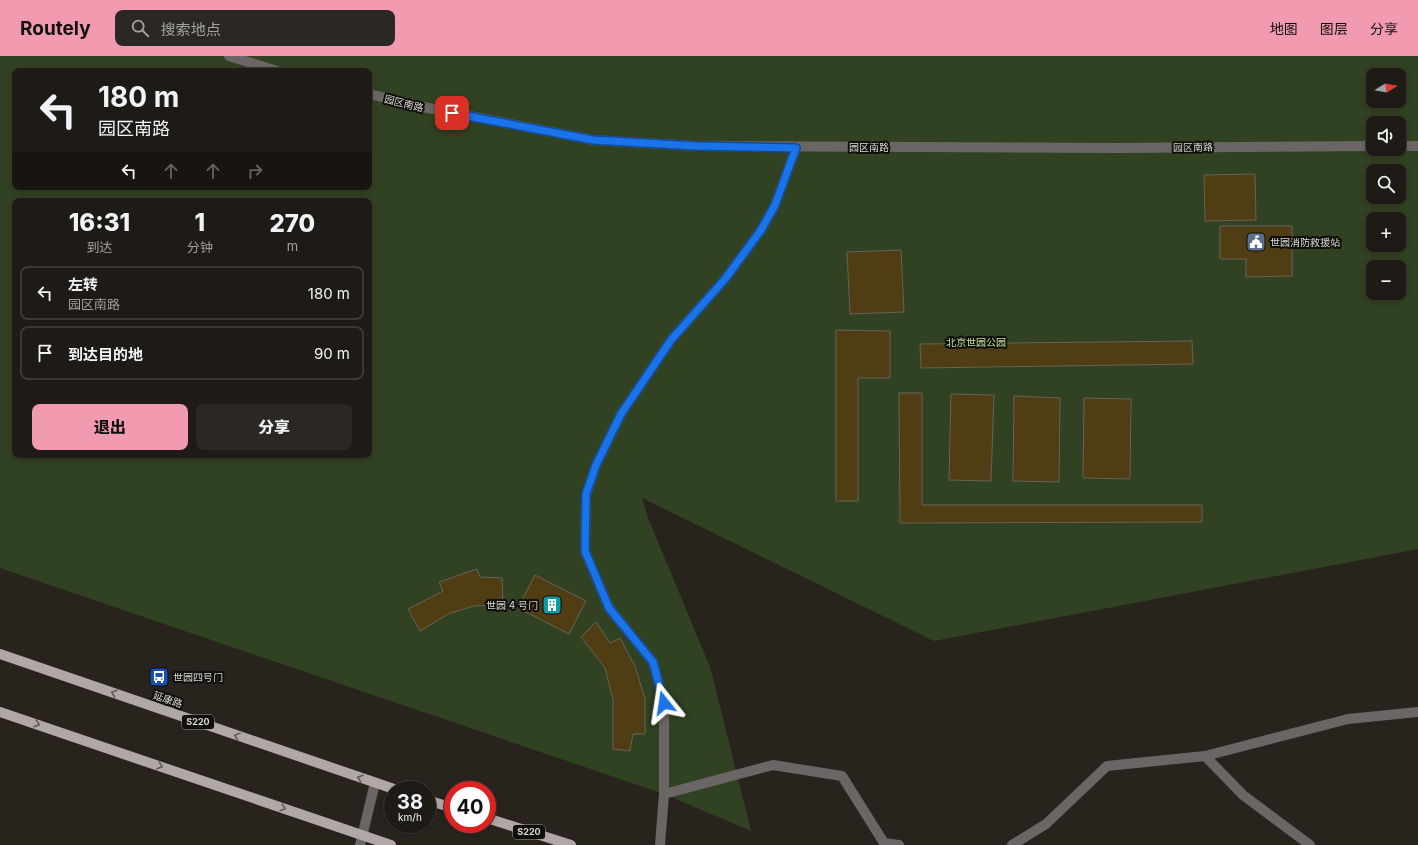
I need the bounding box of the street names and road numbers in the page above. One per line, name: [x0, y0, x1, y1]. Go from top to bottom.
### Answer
street label: 园区南路: [383, 92, 425, 114]
street label: 园区南路: [849, 141, 889, 153]
street label: 园区南路: [1173, 141, 1213, 153]
street label: 延康路: [152, 688, 184, 710]
road number: S220: [182, 715, 214, 729]
road number: S220: [513, 825, 545, 839]

